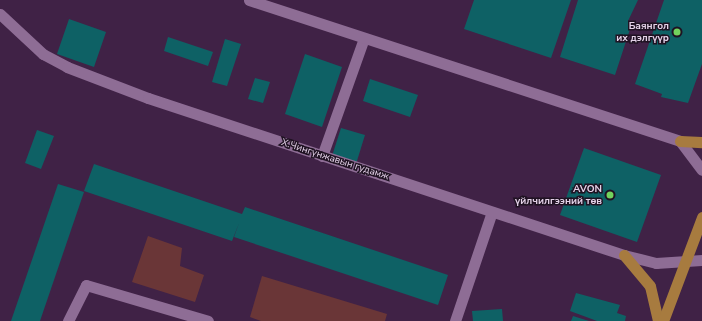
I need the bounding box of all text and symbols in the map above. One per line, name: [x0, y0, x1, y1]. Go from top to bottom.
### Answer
place label: Баянгол их дэлгүүр: [616, 20, 669, 44]
marker: Баянгол их дэлгүүр: [672, 27, 682, 37]
street label: Х.Чингүнжавын гудамж: [280, 137, 390, 183]
place label: AVON үйлчилгээний төв: [515, 183, 602, 206]
marker: AVON үйлчилгээний төв: [605, 190, 615, 200]

